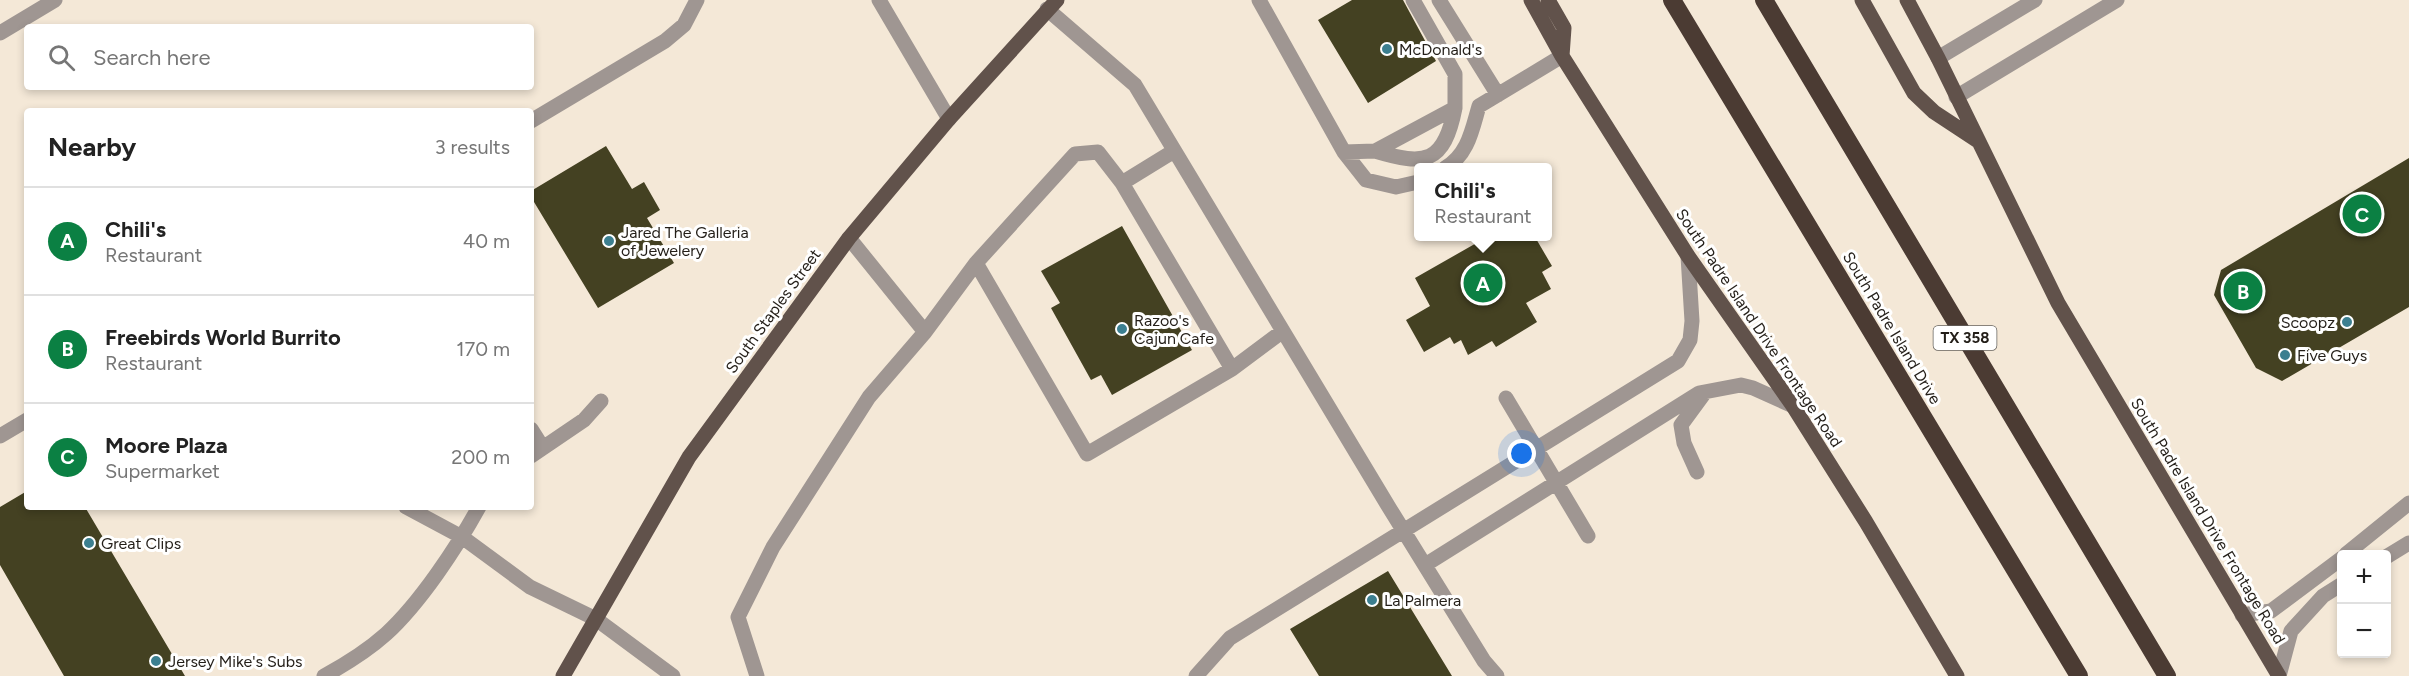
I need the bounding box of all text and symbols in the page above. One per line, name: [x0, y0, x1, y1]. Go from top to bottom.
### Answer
search box: [24, 24, 534, 90]
place label: McDonald's: [1399, 40, 1482, 59]
icon: search: [45, 41, 78, 74]
marker: McDonald's: [1380, 42, 1394, 56]
text: Search here: [93, 44, 211, 71]
text: Nearby: [48, 131, 136, 163]
text: 3 results: [435, 135, 510, 159]
popup: [1414, 163, 1552, 241]
text: Chili's: [1434, 177, 1495, 204]
pin: C: [2342, 192, 2382, 236]
text: Restaurant: [1434, 204, 1532, 228]
street label: South Padre Island Drive Frontage Road: [1672, 205, 1846, 451]
text: Chili's: [105, 216, 166, 243]
place label: Jared The Galleria of Jewelery: [621, 223, 749, 260]
text: A: [60, 229, 75, 253]
text: 40 m: [463, 229, 510, 253]
marker: Jared The Galleria of Jewelery: [602, 234, 616, 248]
text: Restaurant: [105, 243, 202, 267]
street label: South Staples Street: [722, 245, 824, 377]
street label: South Padre Island Drive: [1839, 248, 1945, 408]
pin: A: [1464, 260, 1502, 306]
pin: B: [2224, 268, 2262, 314]
place label: Razoo's Cajun Cafe: [1134, 311, 1214, 348]
place label: Scoopz: [2281, 313, 2335, 332]
marker: Scoopz: [2340, 315, 2354, 329]
marker: Razoo's Cajun Cafe: [1115, 322, 1129, 336]
text: Freebirds World Burrito: [105, 324, 341, 351]
road number: TX 358: [1934, 326, 1996, 350]
text: B: [61, 337, 74, 361]
text: 170 m: [456, 337, 510, 361]
place label: Five Guys: [2297, 346, 2367, 365]
marker: Five Guys: [2278, 348, 2292, 362]
text: Restaurant: [105, 351, 202, 375]
street label: South Padre Island Drive Frontage Road: [2127, 395, 2289, 647]
text: Moore Plaza: [105, 432, 228, 459]
your location: [1507, 439, 1536, 468]
text: C: [60, 445, 75, 469]
text: 200 m: [451, 445, 510, 469]
text: Supermarket: [105, 459, 220, 483]
place label: Great Clips: [101, 534, 181, 553]
marker: Great Clips: [82, 536, 96, 550]
map controls: [2337, 550, 2391, 658]
button: +: [2337, 550, 2391, 604]
place label: La Palmera: [1384, 591, 1461, 610]
marker: La Palmera: [1365, 593, 1379, 607]
button: −: [2337, 604, 2391, 658]
place label: Jersey Mike's Subs: [168, 652, 303, 671]
marker: Jersey Mike's Subs: [149, 654, 163, 668]

